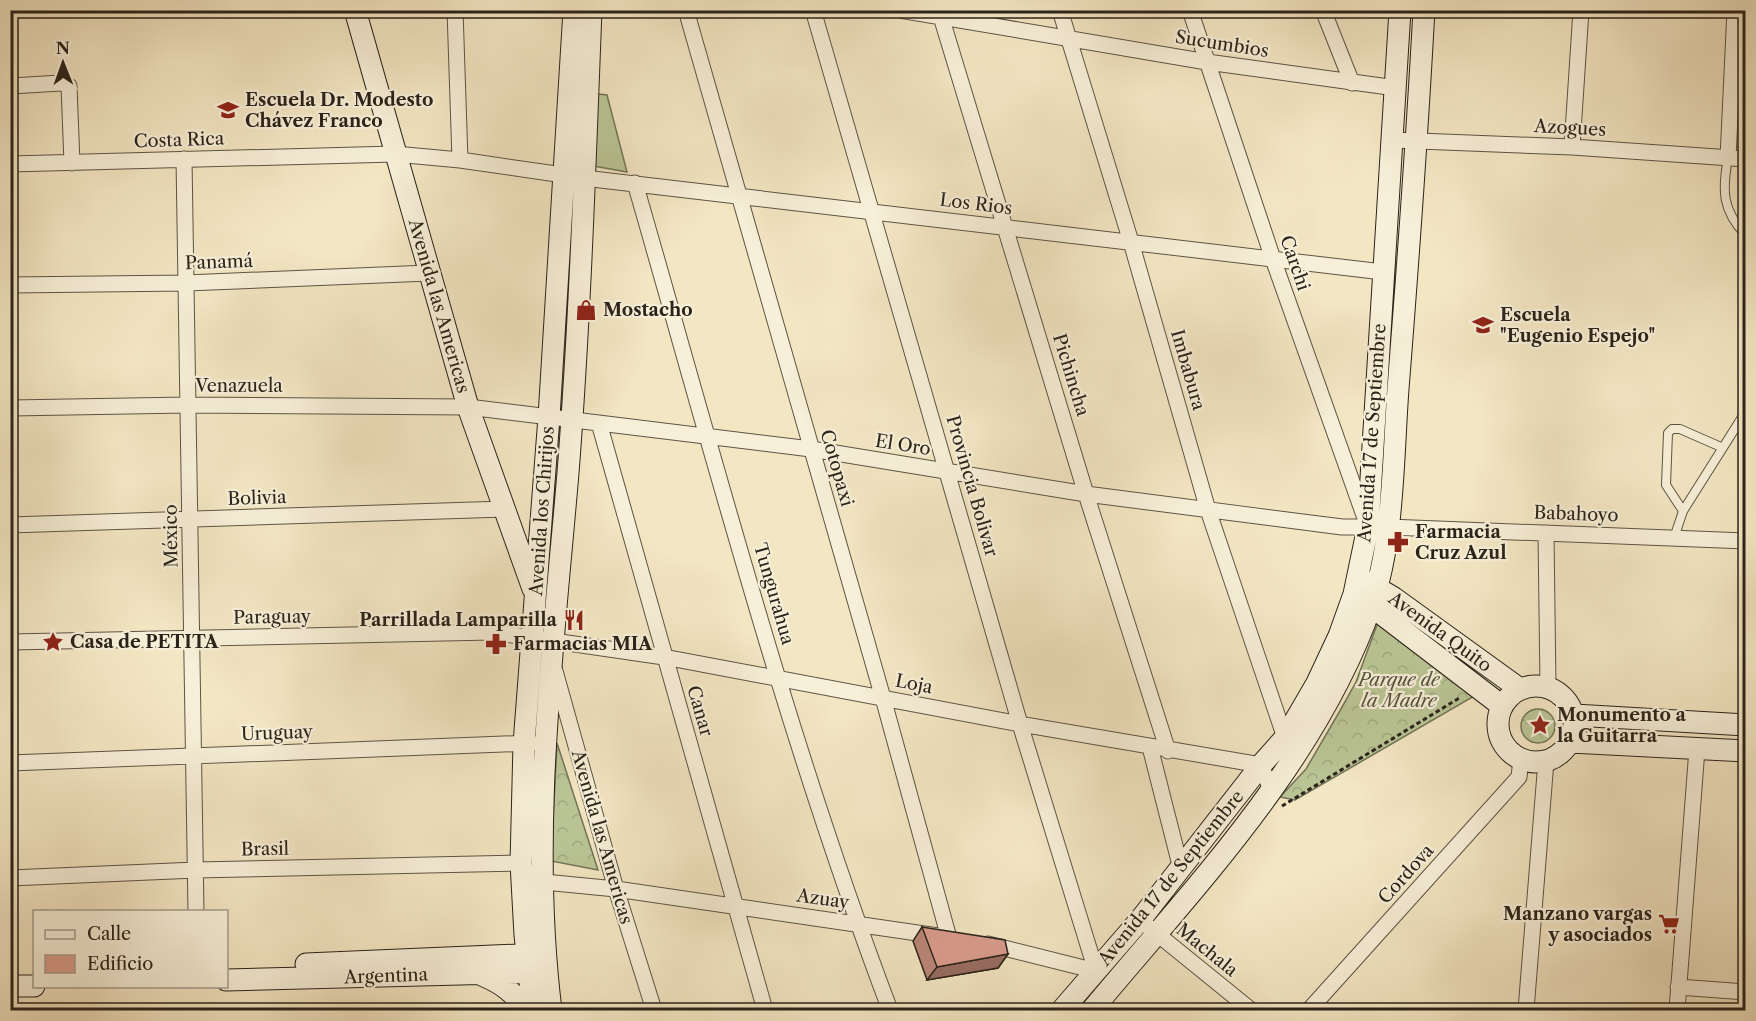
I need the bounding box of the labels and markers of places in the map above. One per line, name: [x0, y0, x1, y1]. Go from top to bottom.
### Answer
place label: Escuela Dr. Modesto Chávez Franco: [245, 89, 433, 132]
school or university icon: Escuela Dr. Modesto Chávez Franco: [216, 98, 240, 122]
shop icon: Mostacho: [574, 298, 598, 322]
place label: Mostacho: [603, 299, 693, 321]
place label: Escuela "Eugenio Espejo": [1500, 304, 1655, 347]
school or university icon: Escuela "Eugenio Espejo": [1471, 313, 1495, 337]
place label: Farmacia Cruz Azul: [1415, 521, 1507, 564]
pharmacy icon: Farmacia Cruz Azul: [1386, 530, 1410, 554]
restaurant icon: Parrillada Lamparilla: [562, 608, 586, 632]
place label: Parrillada Lamparilla: [359, 609, 558, 631]
place icon: Casa de PETITA: [41, 630, 65, 654]
place label: Casa de PETITA: [70, 631, 220, 653]
pharmacy icon: Farmacias MIA: [484, 632, 508, 656]
place label: Farmacias MIA: [513, 633, 653, 655]
place label: Monumento a la Guitarra: [1557, 704, 1687, 747]
place icon: Monumento a la Guitarra: [1528, 713, 1552, 737]
place label: Manzano vargas y asociados: [1503, 903, 1652, 946]
supermarket icon: Manzano vargas y asociados: [1657, 912, 1681, 936]

